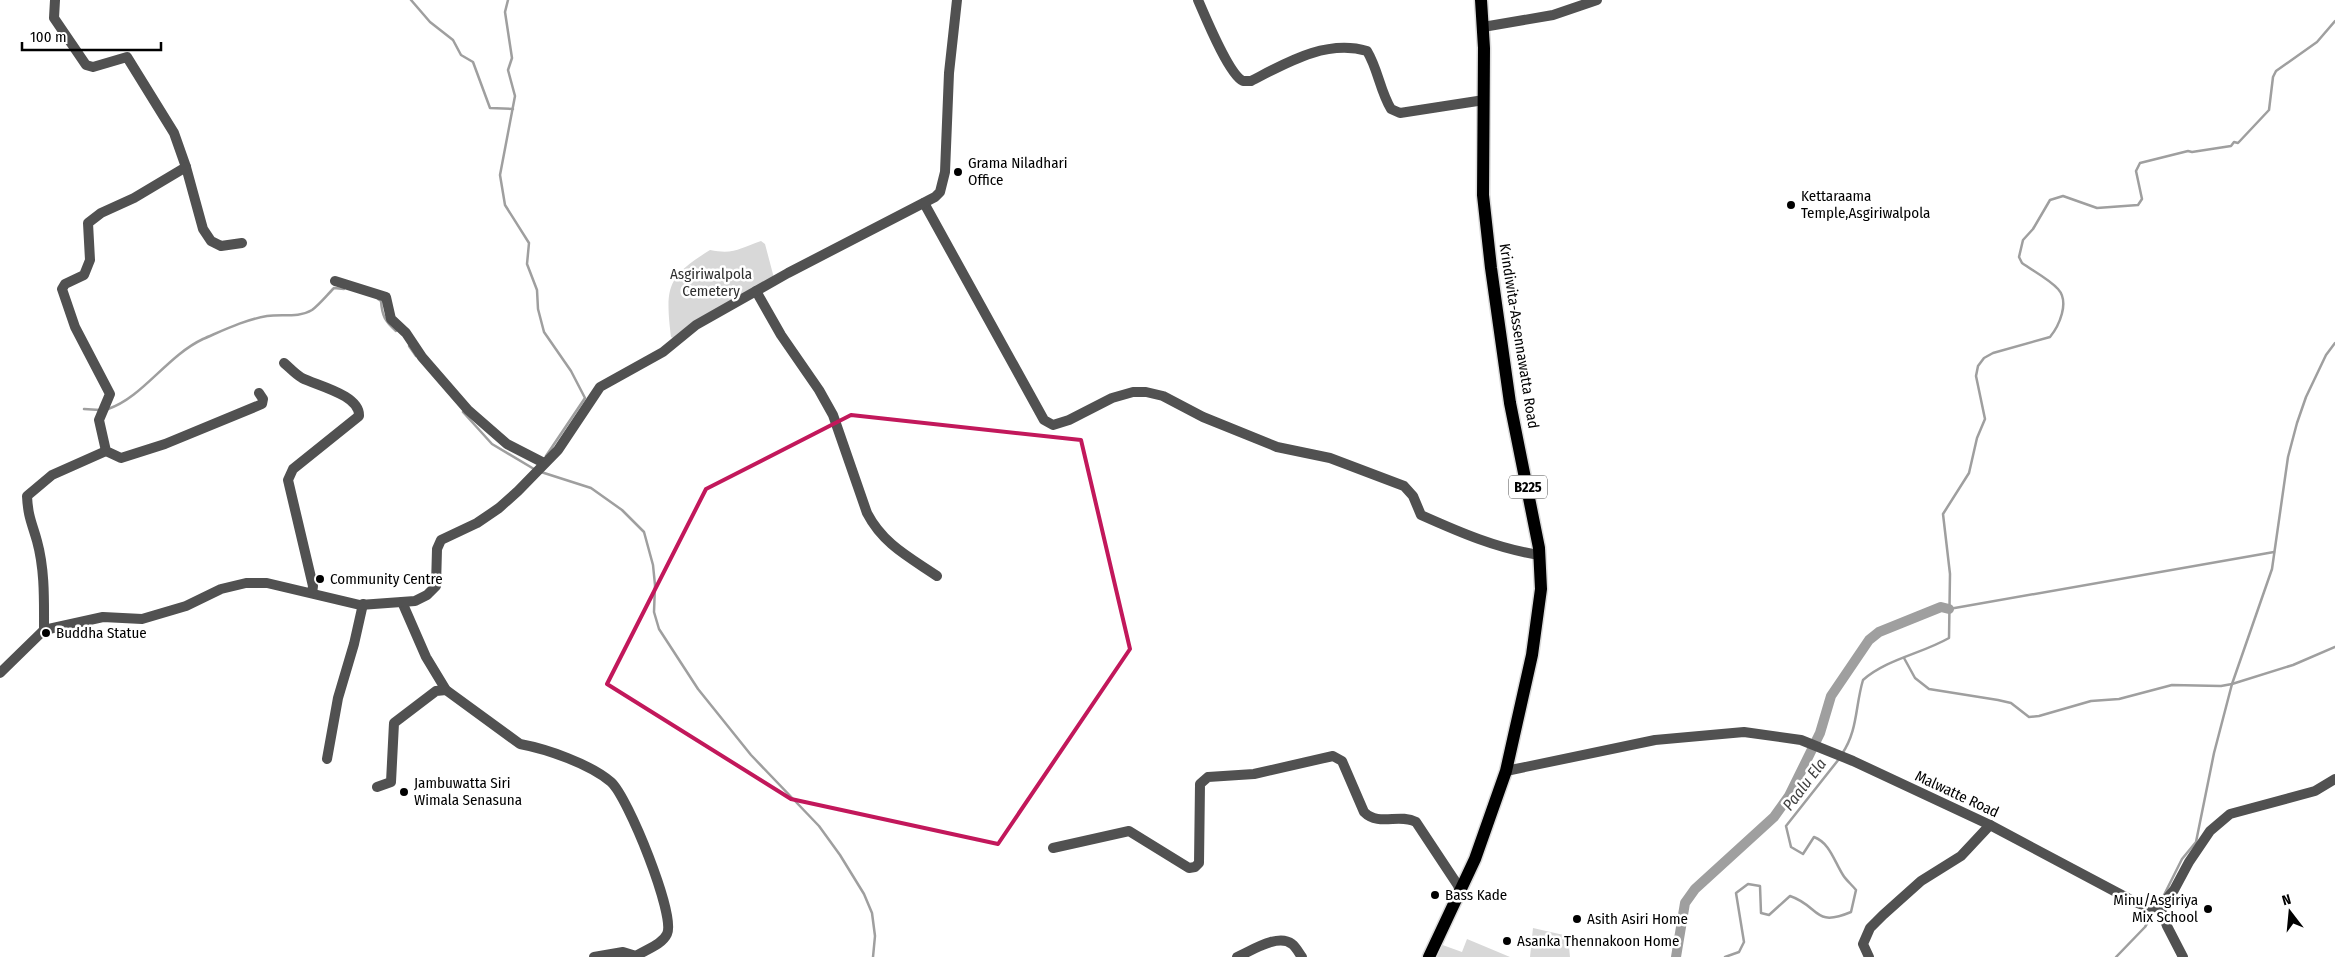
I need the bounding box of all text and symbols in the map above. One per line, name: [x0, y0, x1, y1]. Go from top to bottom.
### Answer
scale bar: [22, 20, 161, 52]
text: 100 m: [30, 28, 67, 46]
place label: Grama Niladhari Office: [968, 154, 1068, 189]
marker: Grama Niladhari Office: [952, 166, 964, 178]
place label: Kettaraama Temple,Asgiriwalpola: [1801, 187, 1930, 222]
marker: Kettaraama Temple,Asgiriwalpola: [1785, 199, 1797, 211]
street label: Krindiwita-Assennawatta Road: [1495, 242, 1543, 430]
park label: Asgiriwalpola Cemetery: [670, 265, 752, 300]
road number: B225: [1509, 476, 1547, 498]
place label: Community Centre: [330, 570, 443, 588]
marker: Community Centre: [314, 573, 326, 585]
place label: Buddha Statue: [56, 624, 147, 642]
marker: Buddha Statue: [40, 627, 52, 639]
water label: Paalu Ela: [1779, 754, 1830, 814]
street label: Malwatte Road: [1912, 767, 2002, 821]
place label: Jambuwatta Siri Wimala Senasuna: [414, 774, 522, 809]
marker: Jambuwatta Siri Wimala Senasuna: [398, 786, 410, 798]
place label: Bass Kade: [1445, 886, 1507, 904]
north arrow: [2265, 887, 2315, 937]
marker: Bass Kade: [1429, 889, 1441, 901]
place label: Minu/Asgiriya Mix School: [2113, 891, 2198, 926]
text: N: [2280, 891, 2293, 909]
marker: Minu/Asgiriya Mix School: [2202, 903, 2214, 915]
place label: Asith Asiri Home: [1587, 910, 1688, 928]
marker: Asith Asiri Home: [1571, 913, 1583, 925]
place label: Asanka Thennakoon Home: [1517, 932, 1680, 950]
marker: Asanka Thennakoon Home: [1501, 935, 1513, 947]

